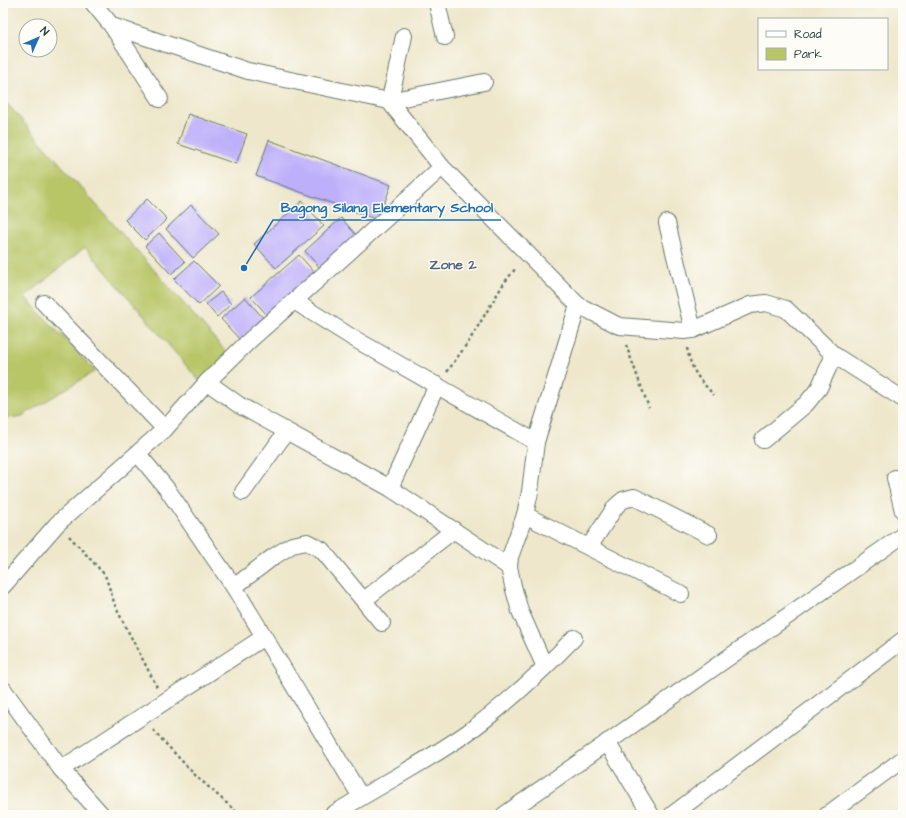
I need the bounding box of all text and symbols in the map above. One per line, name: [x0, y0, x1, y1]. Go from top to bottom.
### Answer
north arrow: [18, 18, 58, 58]
legend: [758, 18, 888, 70]
text: N: [37, 24, 53, 39]
text: Road: [794, 26, 822, 43]
text: Park: [794, 46, 822, 63]
callout: Bagong Silang Elementary School: [273, 194, 501, 220]
text: Bagong Silang Elementary School: [281, 198, 494, 219]
district label: Zone 2: [429, 255, 478, 275]

